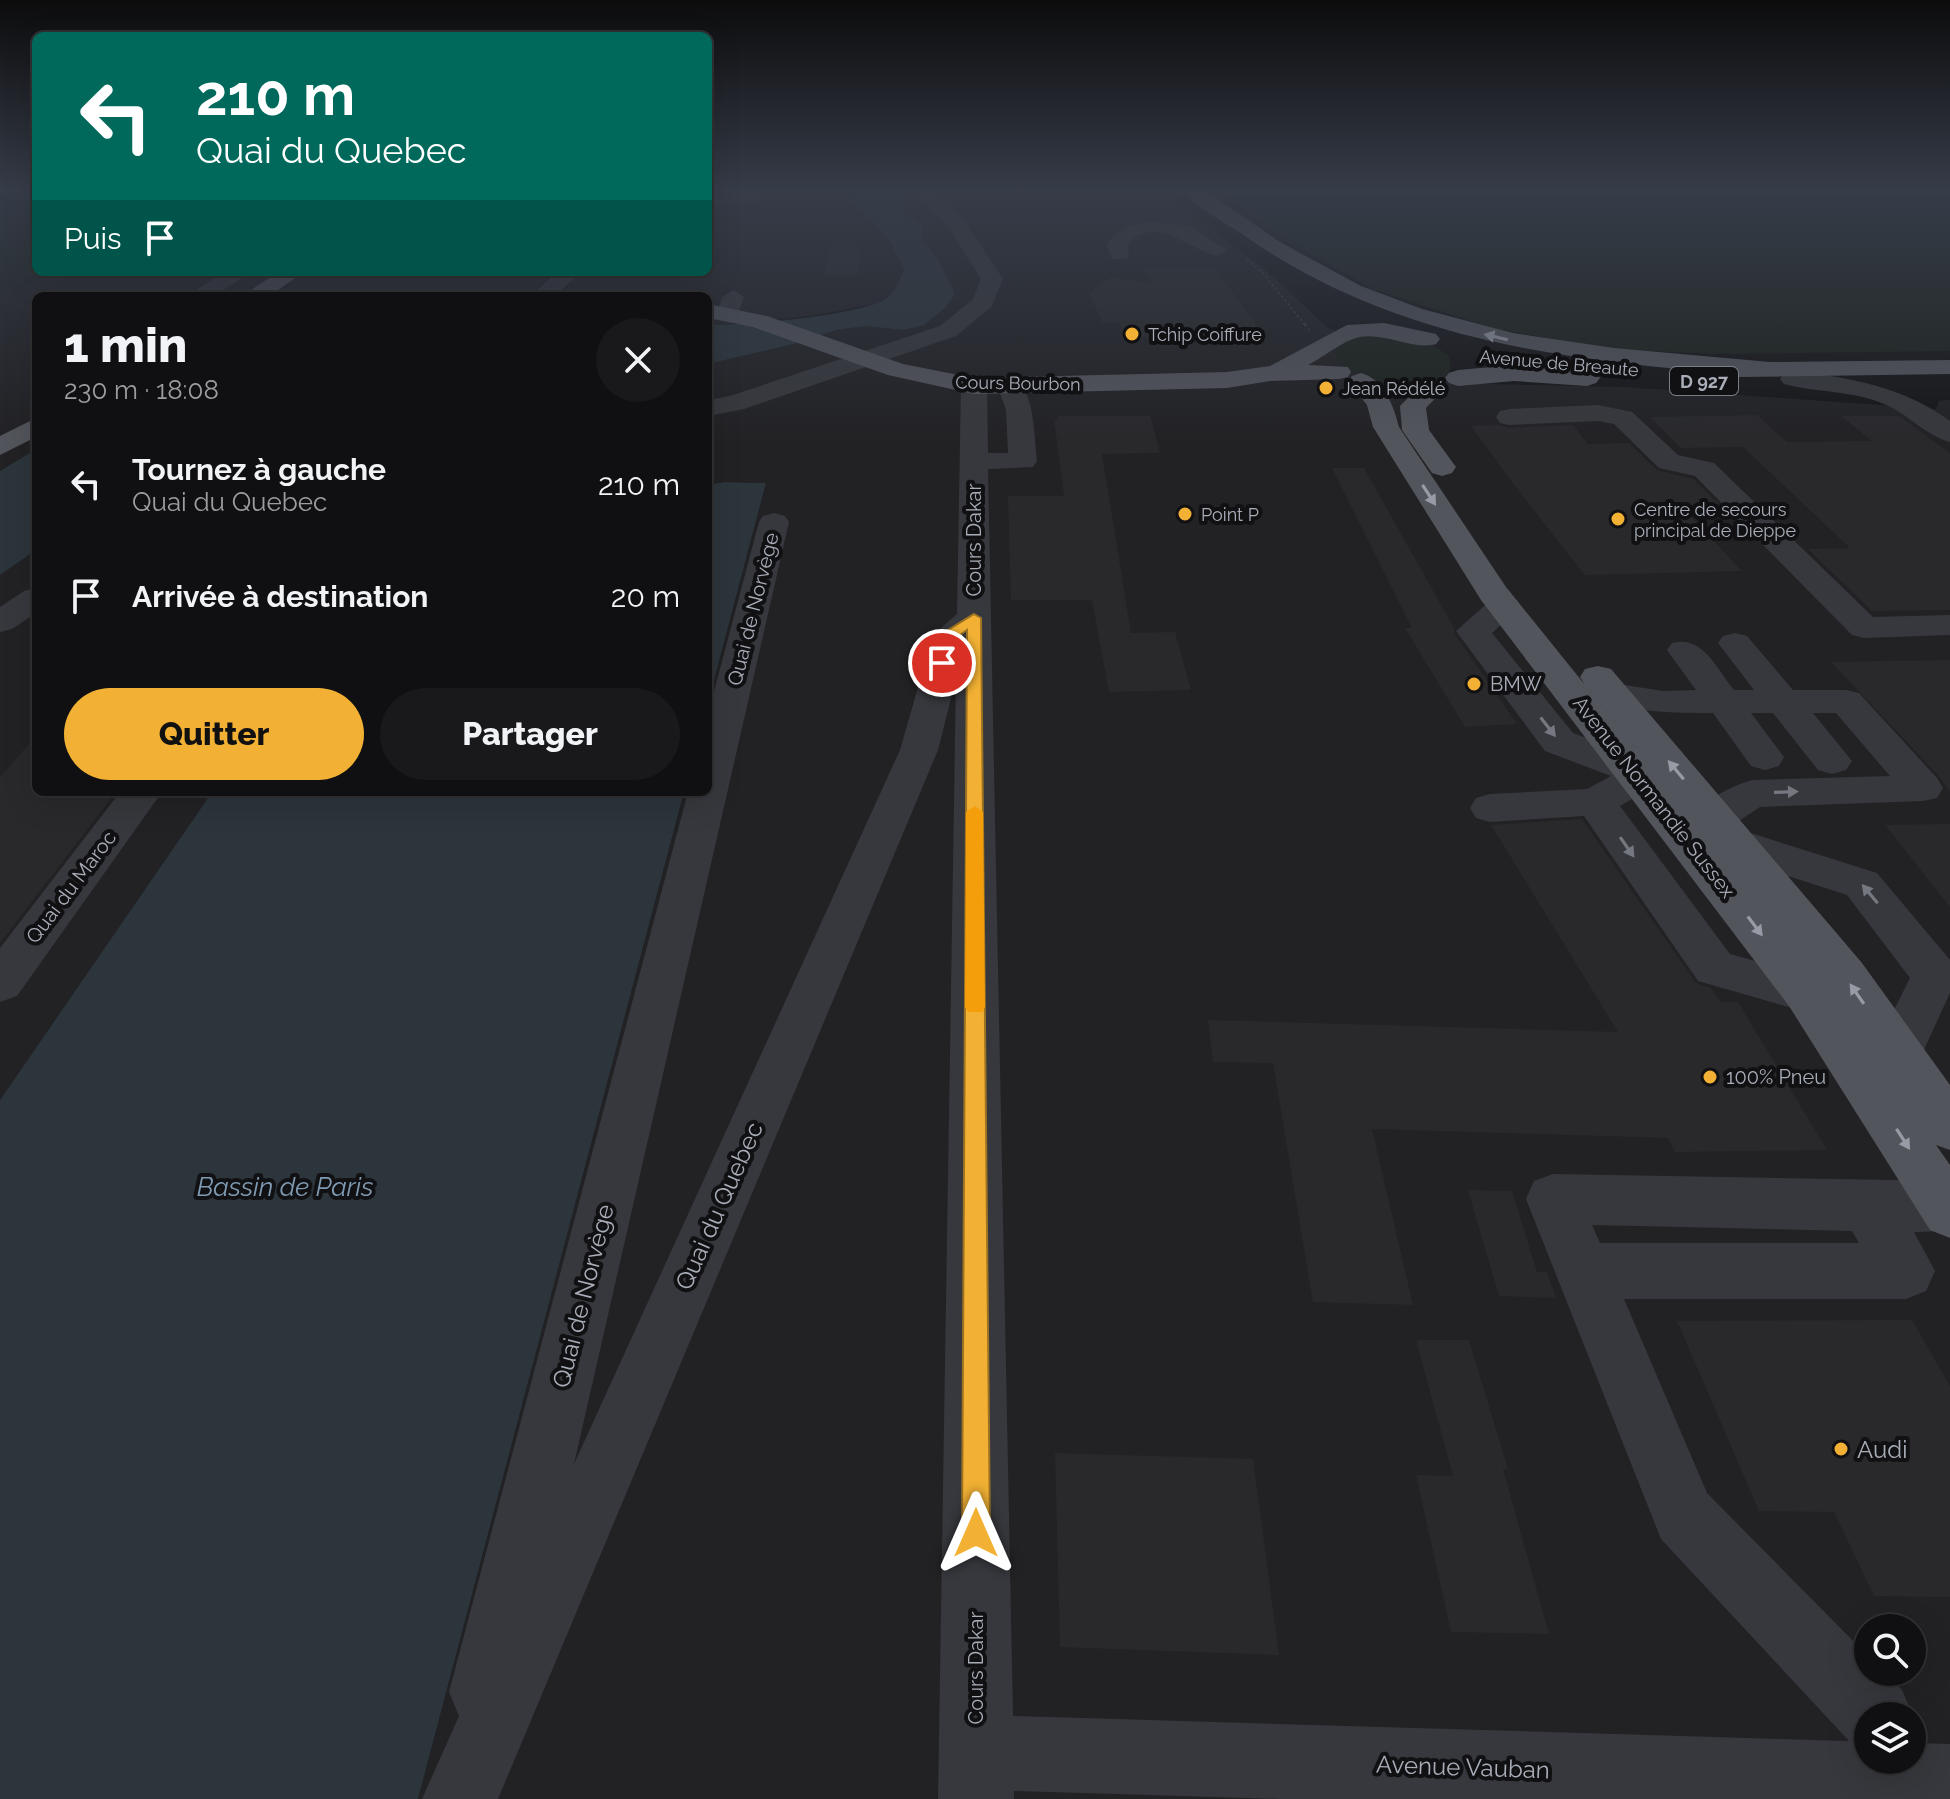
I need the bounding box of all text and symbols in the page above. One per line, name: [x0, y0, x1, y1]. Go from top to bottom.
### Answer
text: 210 m: [196, 62, 355, 128]
icon: left: [64, 64, 168, 168]
text: Quai du Quebec: [196, 129, 467, 171]
icon: arrive: [138, 216, 182, 260]
text: Puis: [64, 221, 122, 256]
text: 1 min: [64, 317, 187, 373]
button: close: [596, 318, 680, 402]
place label: Tchip Coiffure: [1148, 324, 1262, 345]
marker: Tchip Coiffure: [1123, 325, 1141, 343]
one-way arrow: [1484, 330, 1509, 343]
street label: Avenue de Breaute: [1479, 346, 1640, 380]
road number: D 927: [1670, 367, 1738, 395]
street label: Cours Bourbon: [955, 371, 1081, 395]
text: 230 m · 18:08: [64, 375, 219, 405]
place label: Jean Rédélé: [1342, 378, 1446, 399]
marker: Jean Rédélé: [1317, 379, 1335, 397]
text: Tournez à gauche: [132, 452, 386, 487]
icon: left: [64, 462, 108, 506]
text: 210 m: [598, 467, 680, 502]
street label: Cours Dakar: [962, 484, 986, 596]
one-way arrow: [1422, 484, 1436, 506]
text: Quai du Quebec: [132, 487, 327, 517]
place label: Centre de secours principal de Dieppe: [1634, 499, 1796, 541]
place label: Point P: [1201, 504, 1259, 525]
marker: Point P: [1176, 505, 1194, 523]
marker: Centre de secours principal de Dieppe: [1609, 510, 1627, 528]
street label: Quai de Norvège: [722, 530, 784, 688]
icon: arrive: [64, 574, 108, 618]
text: Arrivée à destination: [132, 579, 428, 614]
text: 20 m: [611, 579, 680, 614]
pin: [908, 629, 976, 697]
icon: arrive: [920, 641, 964, 685]
place label: BMW: [1490, 672, 1542, 696]
marker: BMW: [1465, 675, 1483, 693]
button: Quitter: [64, 688, 364, 780]
button: Partager: [380, 688, 680, 780]
street label: Avenue Normandie Sussex: [1568, 692, 1740, 902]
one-way arrow: [1539, 717, 1555, 738]
one-way arrow: [1668, 761, 1685, 781]
one-way arrow: [1774, 786, 1799, 799]
street label: Quai du Maroc: [21, 826, 121, 948]
one-way arrow: [1619, 836, 1635, 858]
one-way arrow: [1862, 884, 1879, 904]
one-way arrow: [1746, 915, 1762, 936]
one-way arrow: [1850, 984, 1865, 1005]
place label: 100% Pneu: [1726, 1065, 1826, 1089]
marker: 100% Pneu: [1701, 1068, 1719, 1086]
street label: Quai du Quebec: [669, 1118, 769, 1294]
one-way arrow: [1895, 1129, 1910, 1150]
water label: Bassin de Paris: [197, 1172, 373, 1202]
street label: Quai de Norvège: [546, 1201, 620, 1391]
place label: Audi: [1857, 1435, 1907, 1464]
marker: Audi: [1832, 1440, 1850, 1458]
position arrow: [934, 1491, 1018, 1575]
street label: Cours Dakar: [964, 1612, 988, 1724]
map controls: [1854, 1614, 1926, 1774]
button: search: [1854, 1614, 1926, 1686]
button: layers: [1854, 1702, 1926, 1774]
street label: Avenue Vauban: [1376, 1749, 1550, 1785]

